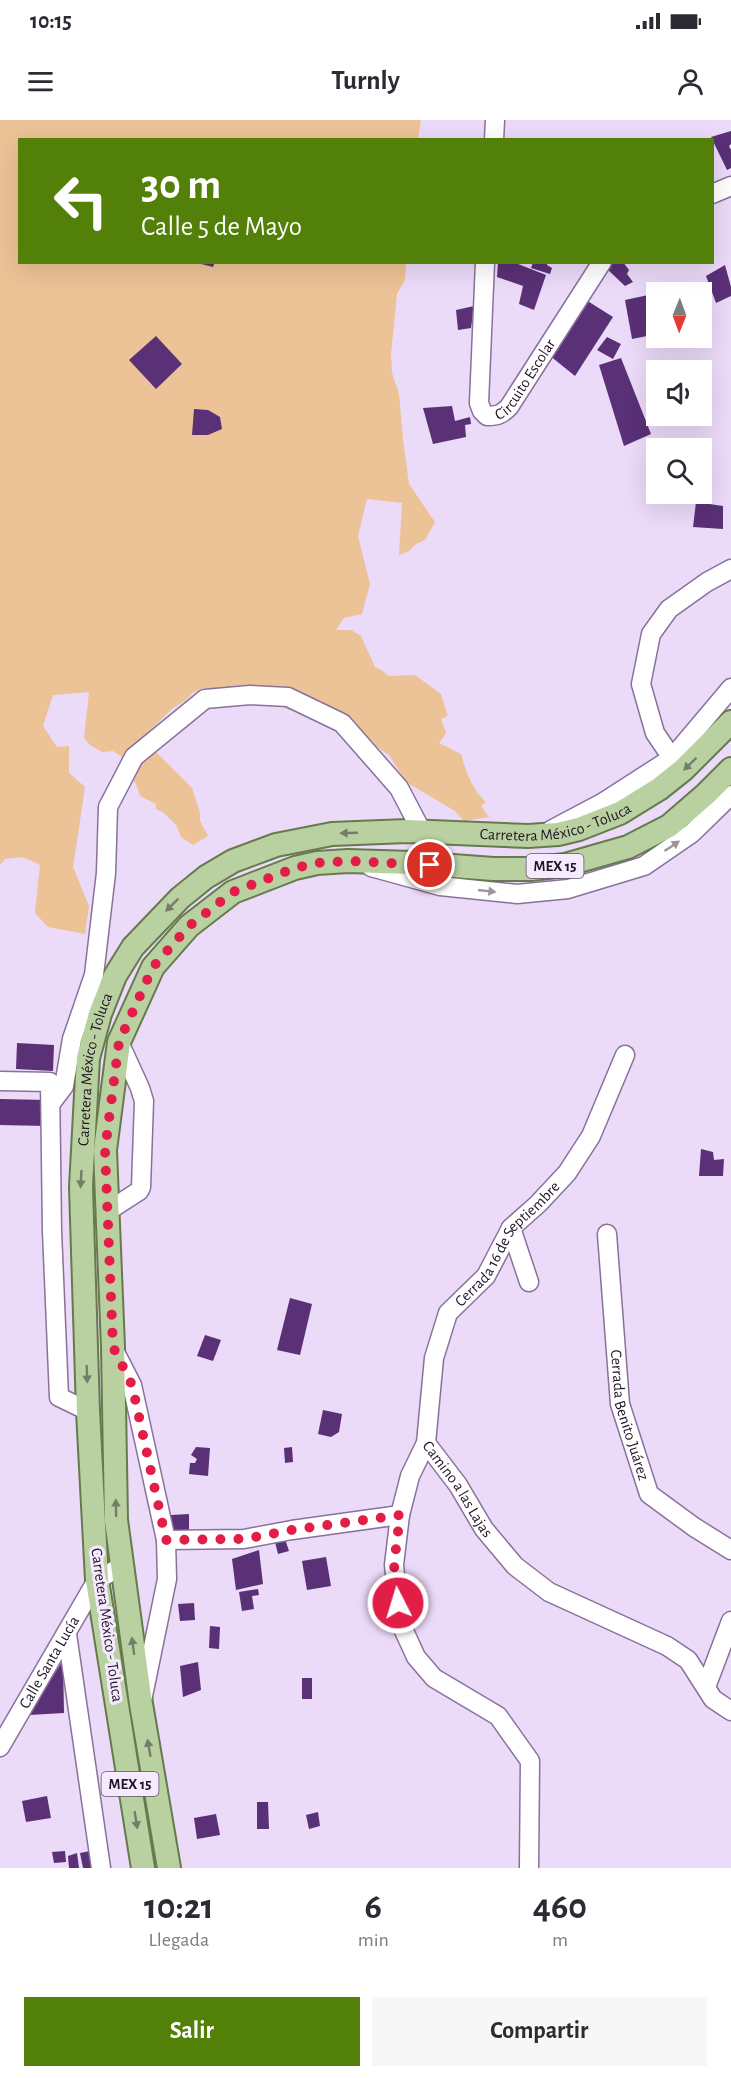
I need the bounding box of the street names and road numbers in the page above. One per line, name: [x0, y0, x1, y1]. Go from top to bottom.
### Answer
street label: Circuito Escolar: [493, 335, 559, 423]
street label: Carretera México - Toluca: [479, 800, 634, 844]
road number: MEX 15: [526, 854, 584, 878]
street label: Carretera México - Toluca: [75, 991, 116, 1146]
street label: Cerrada 16 de Septiembre: [452, 1178, 563, 1310]
street label: Cerrada Benito Juárez: [608, 1349, 652, 1483]
street label: Camino a las Lajas: [419, 1438, 496, 1541]
street label: Carretera México - Toluca: [88, 1547, 126, 1703]
street label: Calle Santa Lucía: [16, 1613, 82, 1711]
road number: MEX 15: [102, 1772, 158, 1796]

